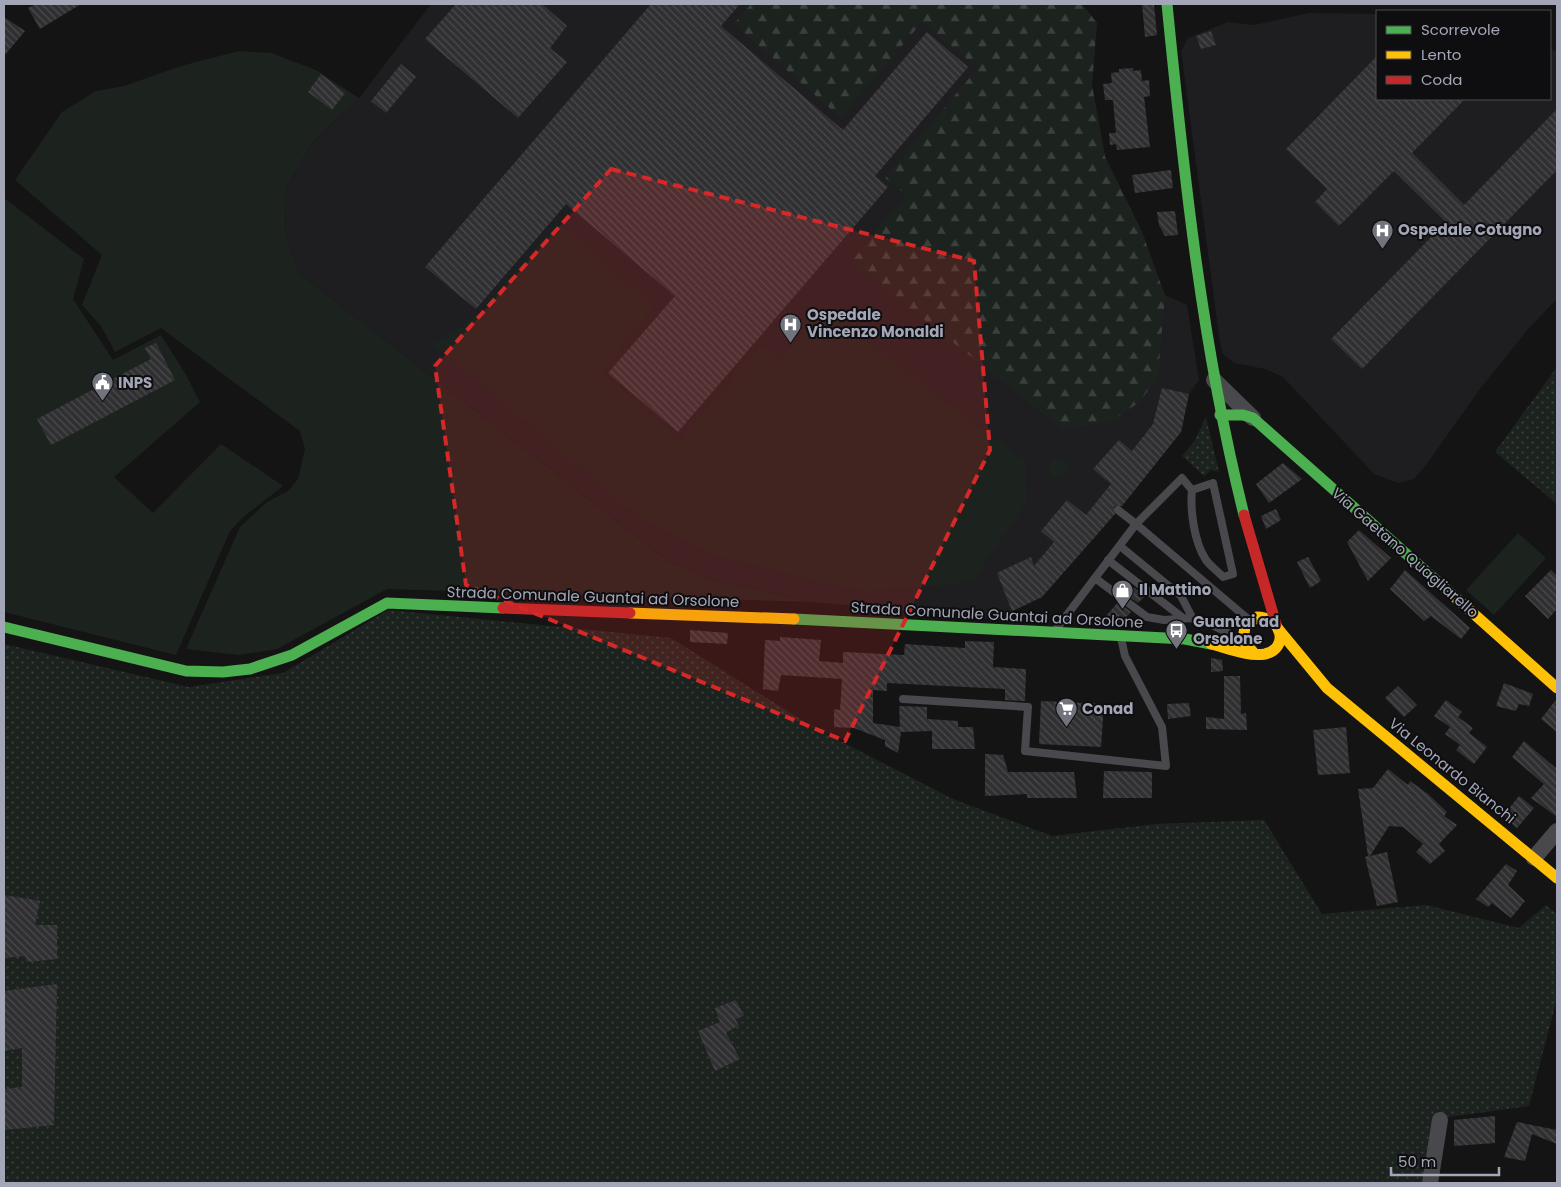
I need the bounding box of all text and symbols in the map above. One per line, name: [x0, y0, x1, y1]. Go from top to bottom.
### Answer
legend: [1376, 10, 1551, 100]
text: Scorrevole: [1421, 19, 1500, 40]
text: Lento: [1421, 44, 1461, 65]
text: Coda: [1421, 69, 1462, 90]
hospital icon: Ospedale Cotugno: [1370, 218, 1394, 249]
place label: Ospedale Cotugno: [1398, 219, 1542, 240]
place label: Ospedale Vincenzo Monaldi: [807, 304, 944, 342]
hospital icon: Ospedale Vincenzo Monaldi: [779, 312, 803, 343]
public building icon: INPS: [90, 371, 114, 402]
place label: INPS: [118, 372, 152, 393]
street label: Via Gaetano Quagliarello: [1327, 483, 1484, 623]
shop icon: Il Mattino: [1111, 578, 1135, 609]
place label: Il Mattino: [1139, 579, 1212, 600]
street label: Strada Comunale Guantai ad Orsolone: [446, 581, 740, 612]
street label: Strada Comunale Guantai ad Orsolone: [850, 596, 1144, 633]
place label: Guantai ad Orsolone: [1193, 611, 1279, 649]
bus stop icon: Guantai ad Orsolone: [1165, 619, 1189, 650]
supermarket icon: Conad: [1054, 697, 1078, 728]
place label: Conad: [1082, 698, 1133, 719]
street label: Via Leonardo Bianchi: [1385, 713, 1520, 828]
scale bar: [1391, 1144, 1498, 1176]
text: 50 m: [1398, 1151, 1436, 1172]

